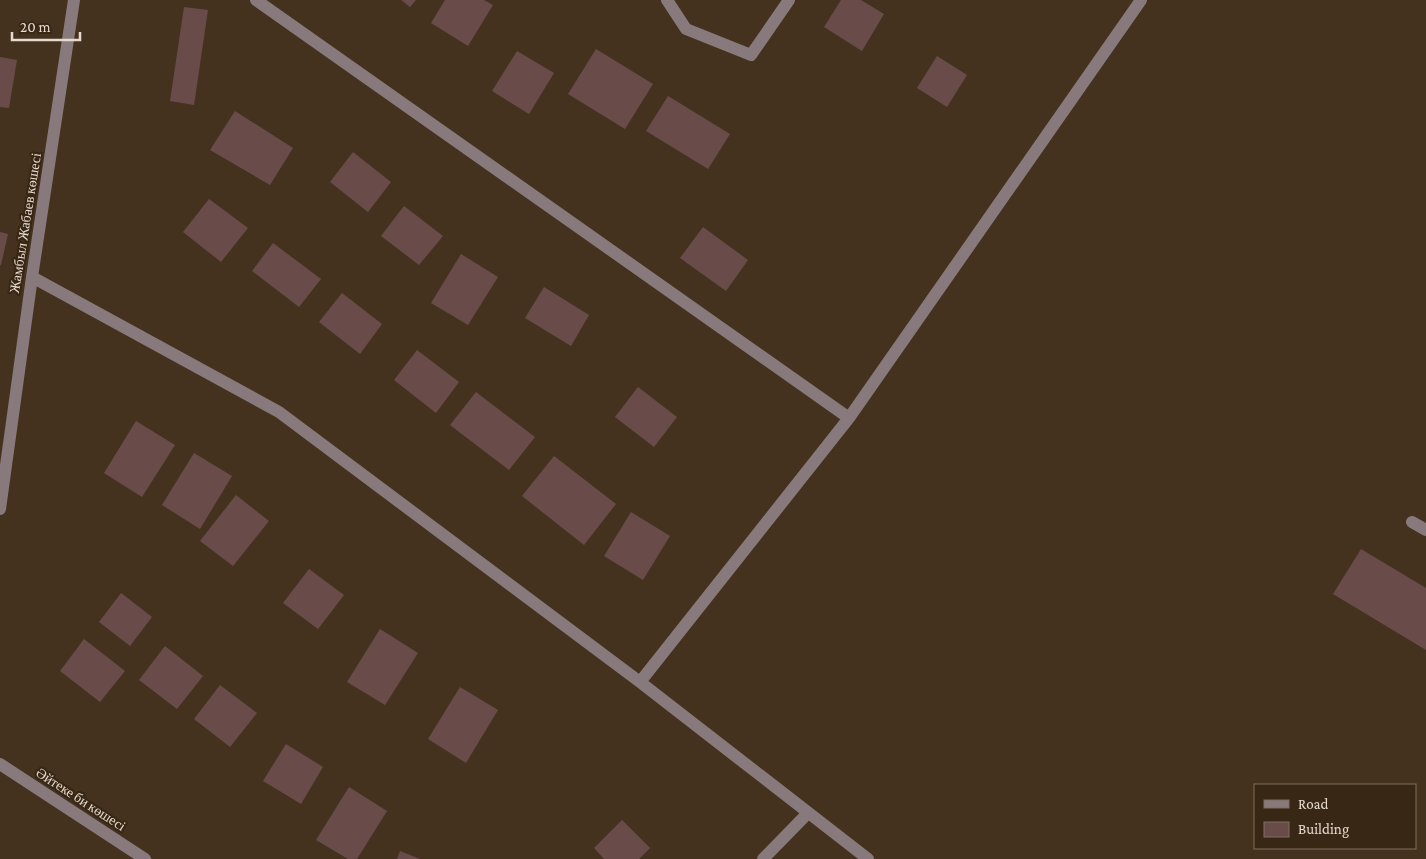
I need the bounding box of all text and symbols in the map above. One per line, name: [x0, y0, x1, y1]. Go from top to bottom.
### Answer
scale bar: [12, 10, 80, 42]
text: 20 m: [20, 19, 51, 35]
street label: Жамбыл Жабаев көшесі: [6, 152, 44, 294]
street label: Әйтеке би көшесі: [33, 764, 129, 834]
legend: [1254, 784, 1416, 849]
text: Road: [1298, 796, 1329, 812]
text: Building: [1298, 821, 1349, 838]

